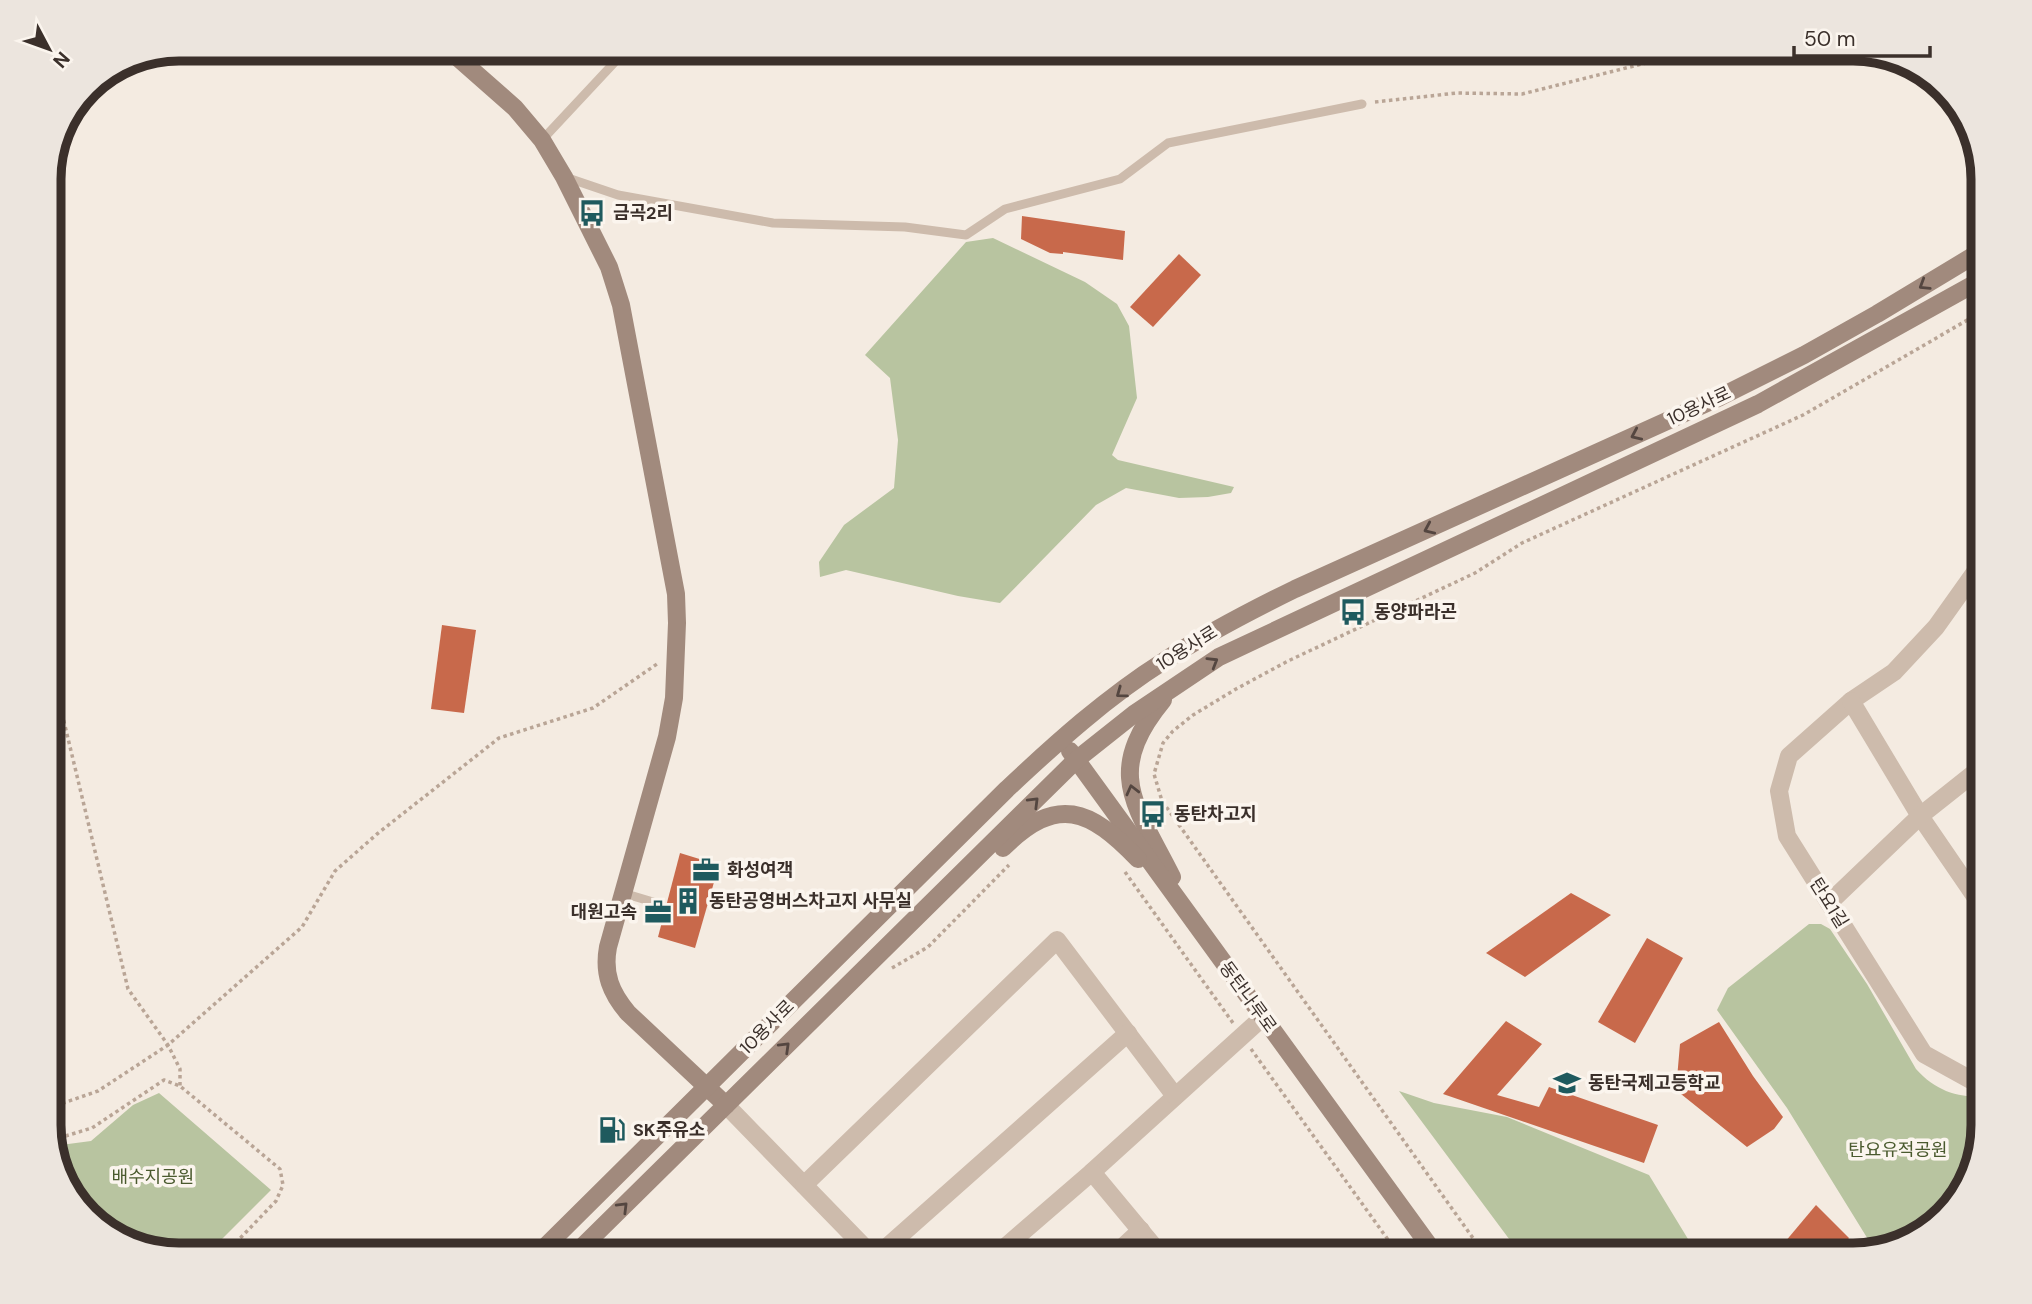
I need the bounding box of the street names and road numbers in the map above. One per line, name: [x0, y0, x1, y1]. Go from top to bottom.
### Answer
street label: 10용사로: [1663, 381, 1735, 431]
street label: 10용사로: [1152, 620, 1222, 676]
street label: 탄요1길: [1804, 873, 1854, 933]
street label: 동탄나루로: [1214, 956, 1282, 1038]
street label: 10용사로: [735, 995, 799, 1059]

